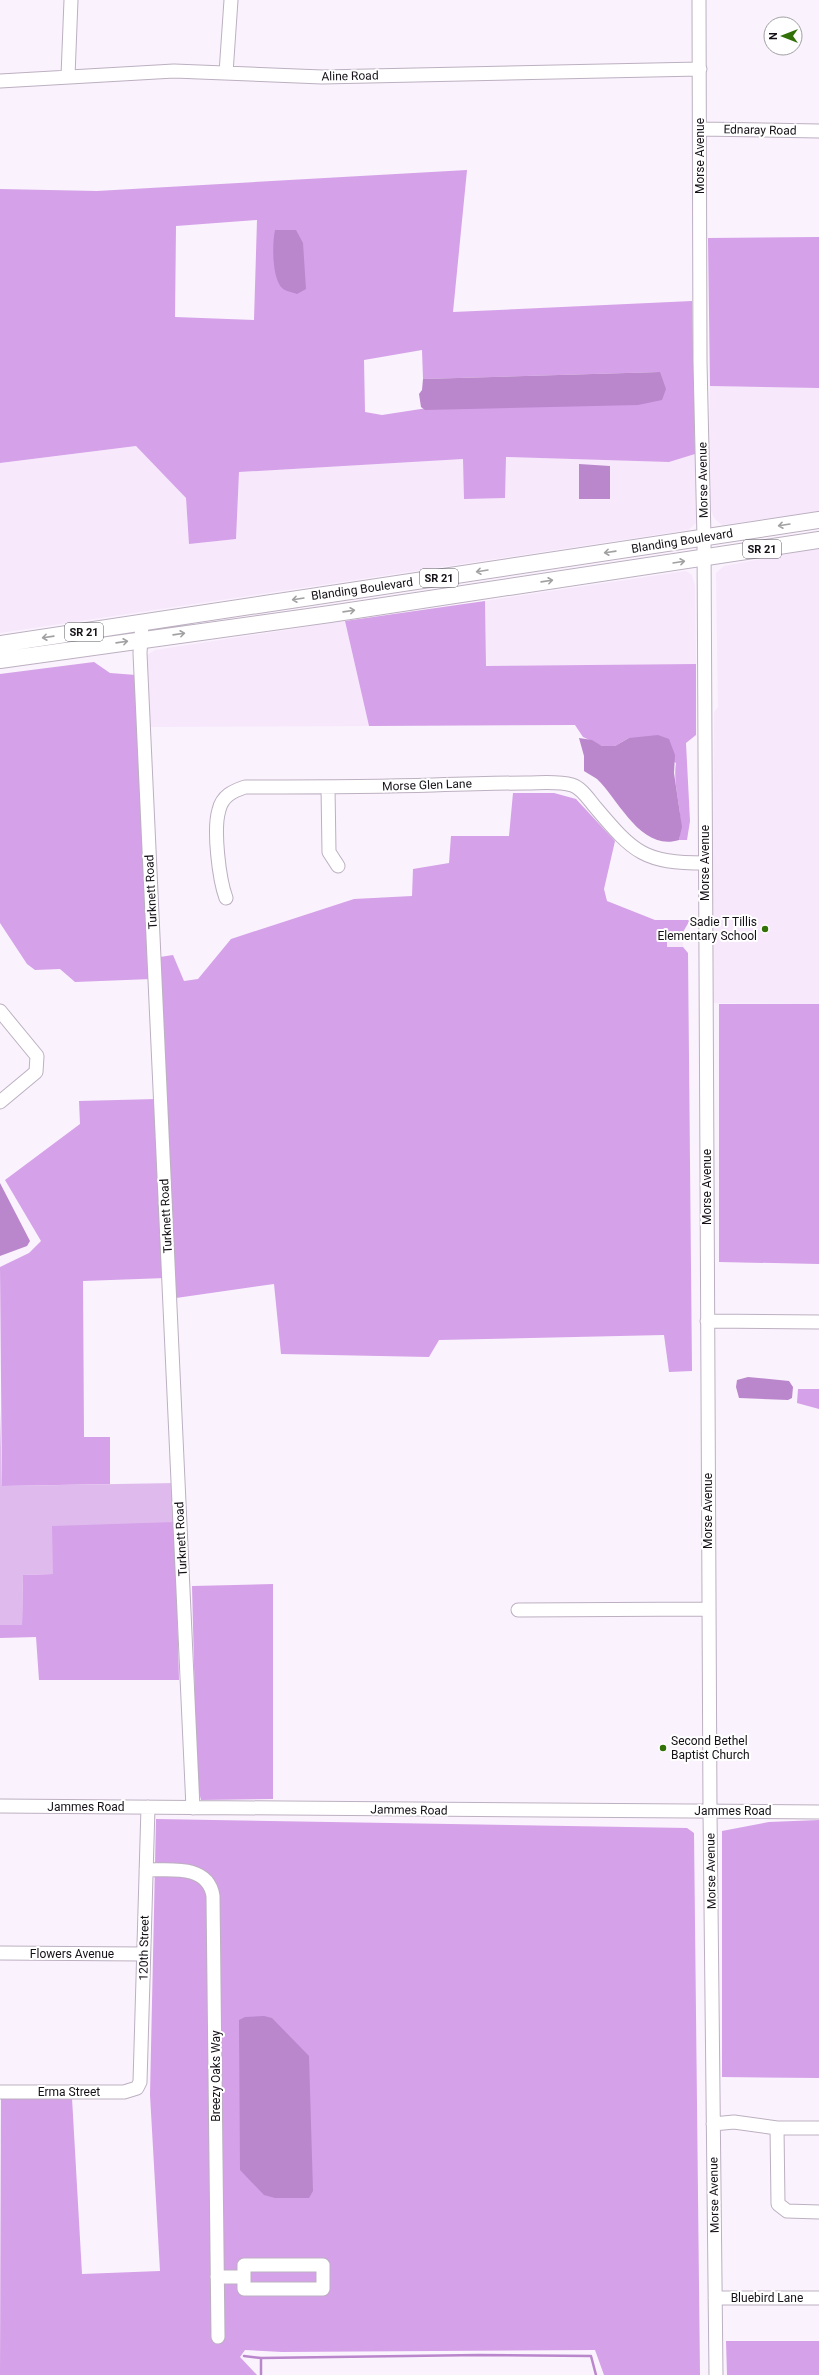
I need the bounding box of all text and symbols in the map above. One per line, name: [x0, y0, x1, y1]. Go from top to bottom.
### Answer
north arrow: [763, 16, 803, 56]
text: N: [767, 32, 780, 40]
street label: Aline Road: [321, 69, 379, 83]
street label: Morse Avenue: [693, 118, 707, 194]
street label: Ednaray Road: [723, 122, 797, 138]
street label: Morse Avenue: [695, 442, 711, 518]
one-way arrow: [778, 522, 791, 530]
street label: Blanding Boulevard: [630, 526, 734, 556]
road number: SR 21: [743, 540, 781, 558]
one-way arrow: [604, 548, 617, 556]
one-way arrow: [672, 557, 685, 565]
one-way arrow: [476, 567, 489, 575]
road number: SR 21: [420, 569, 458, 587]
street label: Blanding Boulevard: [310, 575, 414, 603]
one-way arrow: [540, 577, 553, 585]
one-way arrow: [292, 595, 305, 603]
one-way arrow: [342, 607, 355, 615]
road number: SR 21: [65, 623, 103, 641]
one-way arrow: [172, 630, 185, 638]
one-way arrow: [42, 633, 55, 641]
one-way arrow: [115, 638, 128, 646]
street label: Morse Glen Lane: [382, 776, 472, 794]
street label: Morse Avenue: [698, 825, 712, 901]
street label: Turknett Road: [142, 854, 160, 930]
place label: Sadie T Tillis Elementary School: [657, 915, 757, 943]
marker: Sadie T Tillis Elementary School: [760, 924, 770, 934]
street label: Morse Avenue: [700, 1149, 714, 1225]
street label: Turknett Road: [157, 1178, 175, 1254]
street label: Morse Avenue: [701, 1473, 715, 1549]
street label: Turknett Road: [172, 1501, 190, 1577]
place label: Second Bethel Baptist Church: [671, 1734, 750, 1762]
marker: Second Bethel Baptist Church: [658, 1743, 668, 1753]
street label: Jammes Road: [47, 1800, 125, 1814]
street label: Jammes Road: [370, 1802, 448, 1818]
street label: Jammes Road: [694, 1804, 772, 1818]
street label: Morse Avenue: [703, 1833, 719, 1909]
street label: 120th Street: [136, 1915, 152, 1981]
street label: Flowers Avenue: [30, 1947, 114, 1961]
street label: Breezy Oaks Way: [209, 2030, 223, 2122]
street label: Erma Street: [38, 2085, 100, 2099]
street label: Morse Avenue: [706, 2157, 722, 2233]
street label: Bluebird Lane: [731, 2291, 803, 2305]

